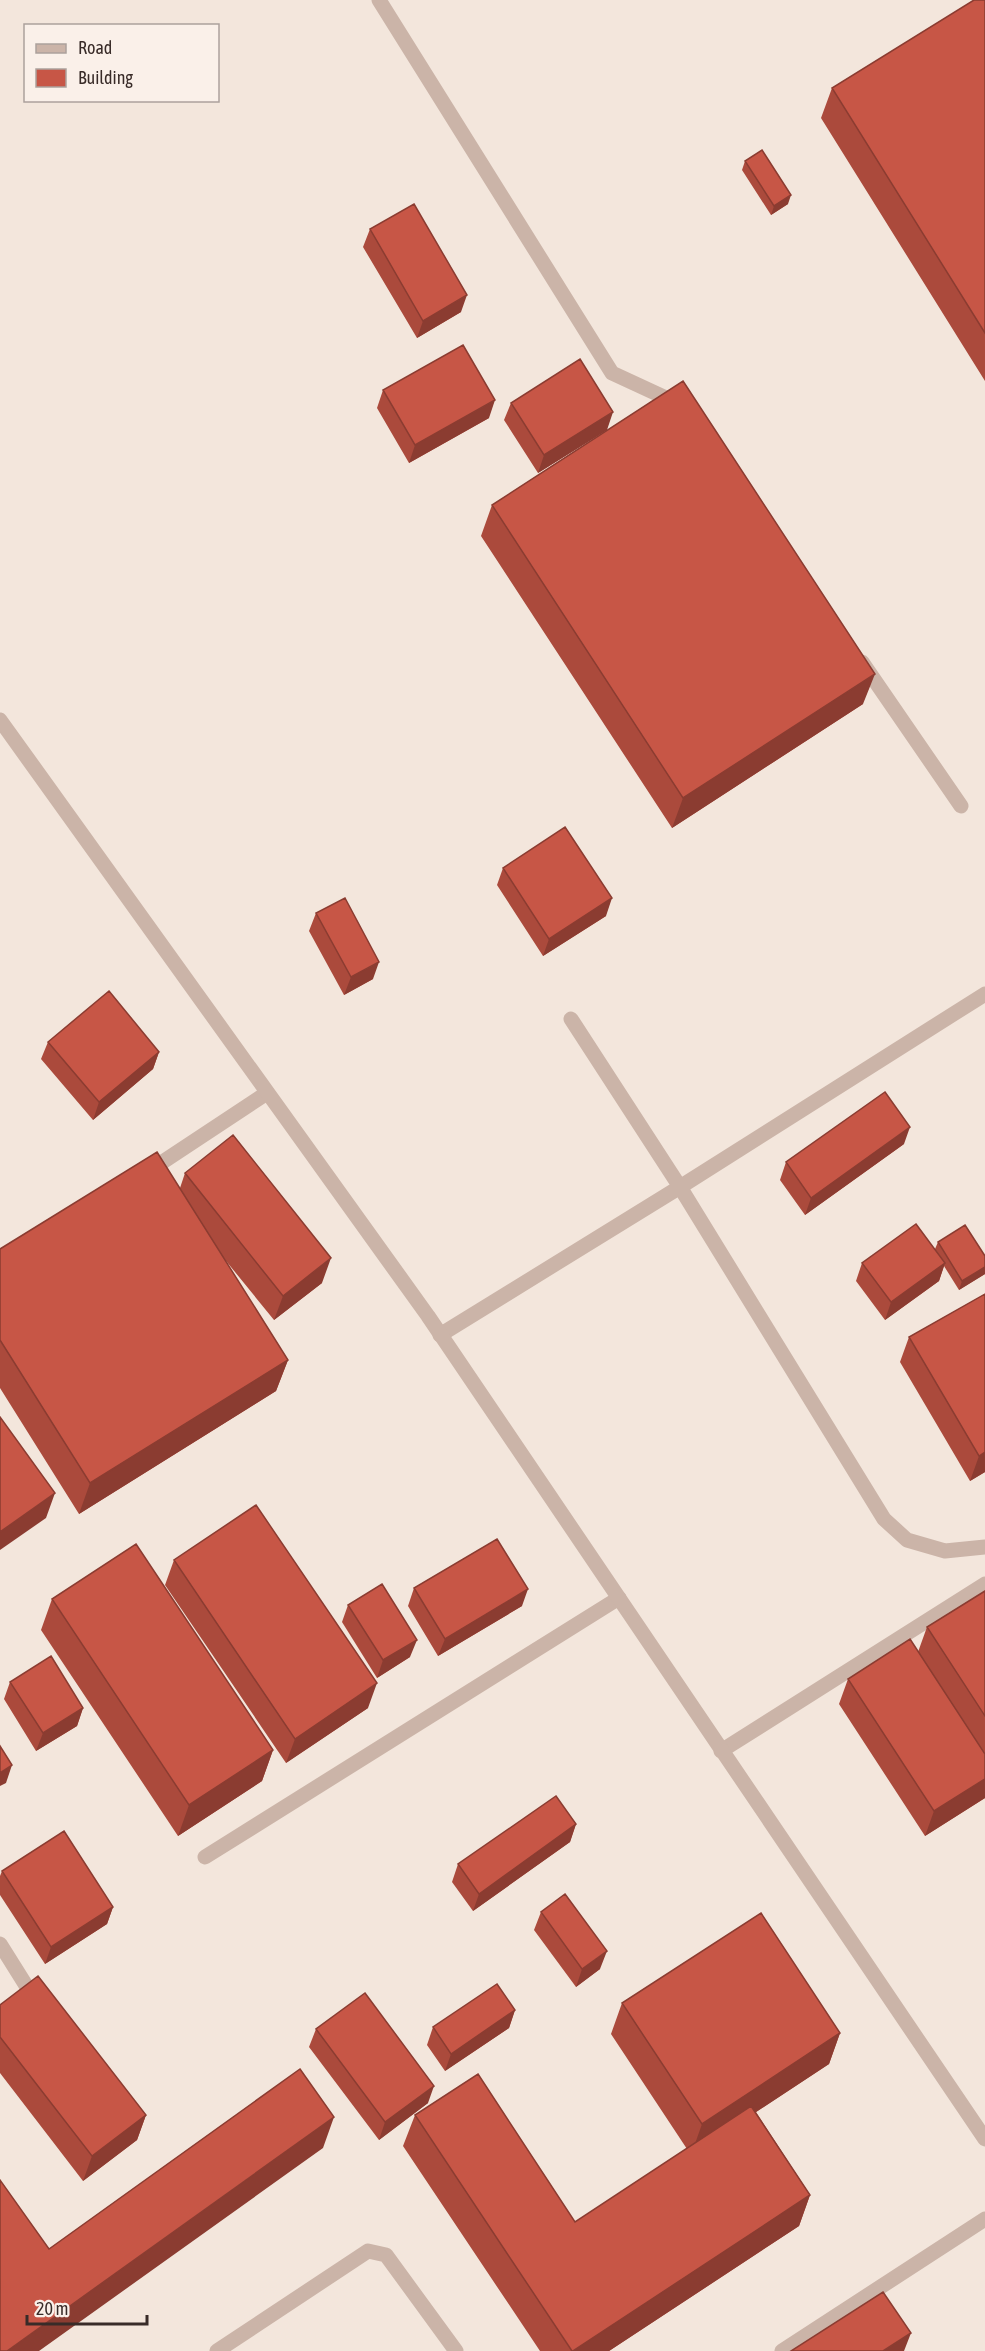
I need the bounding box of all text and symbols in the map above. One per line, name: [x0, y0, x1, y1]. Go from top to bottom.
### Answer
legend: [24, 24, 219, 102]
text: Road: [78, 37, 112, 58]
text: Building: [78, 67, 133, 88]
scale bar: [27, 2288, 147, 2326]
text: 20 m: [36, 2298, 68, 2319]

